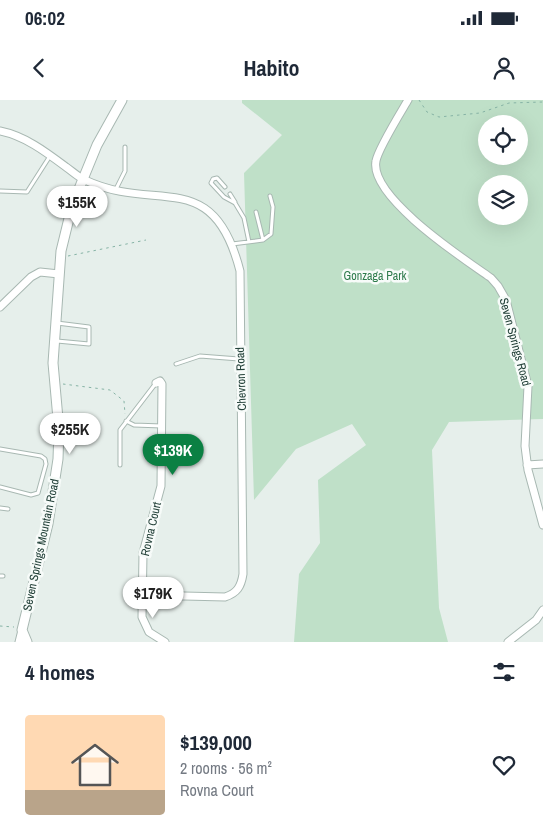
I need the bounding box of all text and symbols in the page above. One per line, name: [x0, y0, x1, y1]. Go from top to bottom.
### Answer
text: 06:02: [25, 5, 65, 31]
text: Habito: [243, 53, 300, 83]
icon: back: [25, 54, 53, 82]
icon: person: [490, 54, 518, 82]
map controls: [478, 115, 528, 225]
button: locate: [478, 115, 528, 165]
button: layers: [478, 175, 528, 225]
pin: $155K: [42, 186, 112, 228]
text: $155K: [58, 191, 96, 213]
park label: Gonzaga Park: [344, 268, 407, 284]
street label: Seven Springs Road: [496, 296, 534, 388]
street label: Chevron Road: [232, 347, 250, 411]
pin: $255K: [35, 412, 105, 455]
text: $255K: [51, 418, 89, 440]
pin: $139K: [138, 434, 208, 476]
text: $139K: [154, 439, 192, 461]
street label: Seven Springs Mountain Road: [19, 478, 63, 612]
street label: Rovna Court: [137, 500, 165, 558]
pin: $179K: [118, 576, 188, 619]
text: $179K: [134, 582, 172, 604]
text: 4 homes: [25, 658, 95, 687]
icon: filters: [490, 658, 518, 686]
text: $139,000: [180, 728, 252, 757]
icon: home: [65, 735, 125, 795]
icon: heart: [490, 751, 518, 779]
text: 2 rooms · 56 m²: [180, 757, 272, 779]
text: Rovna Court: [180, 779, 254, 801]

